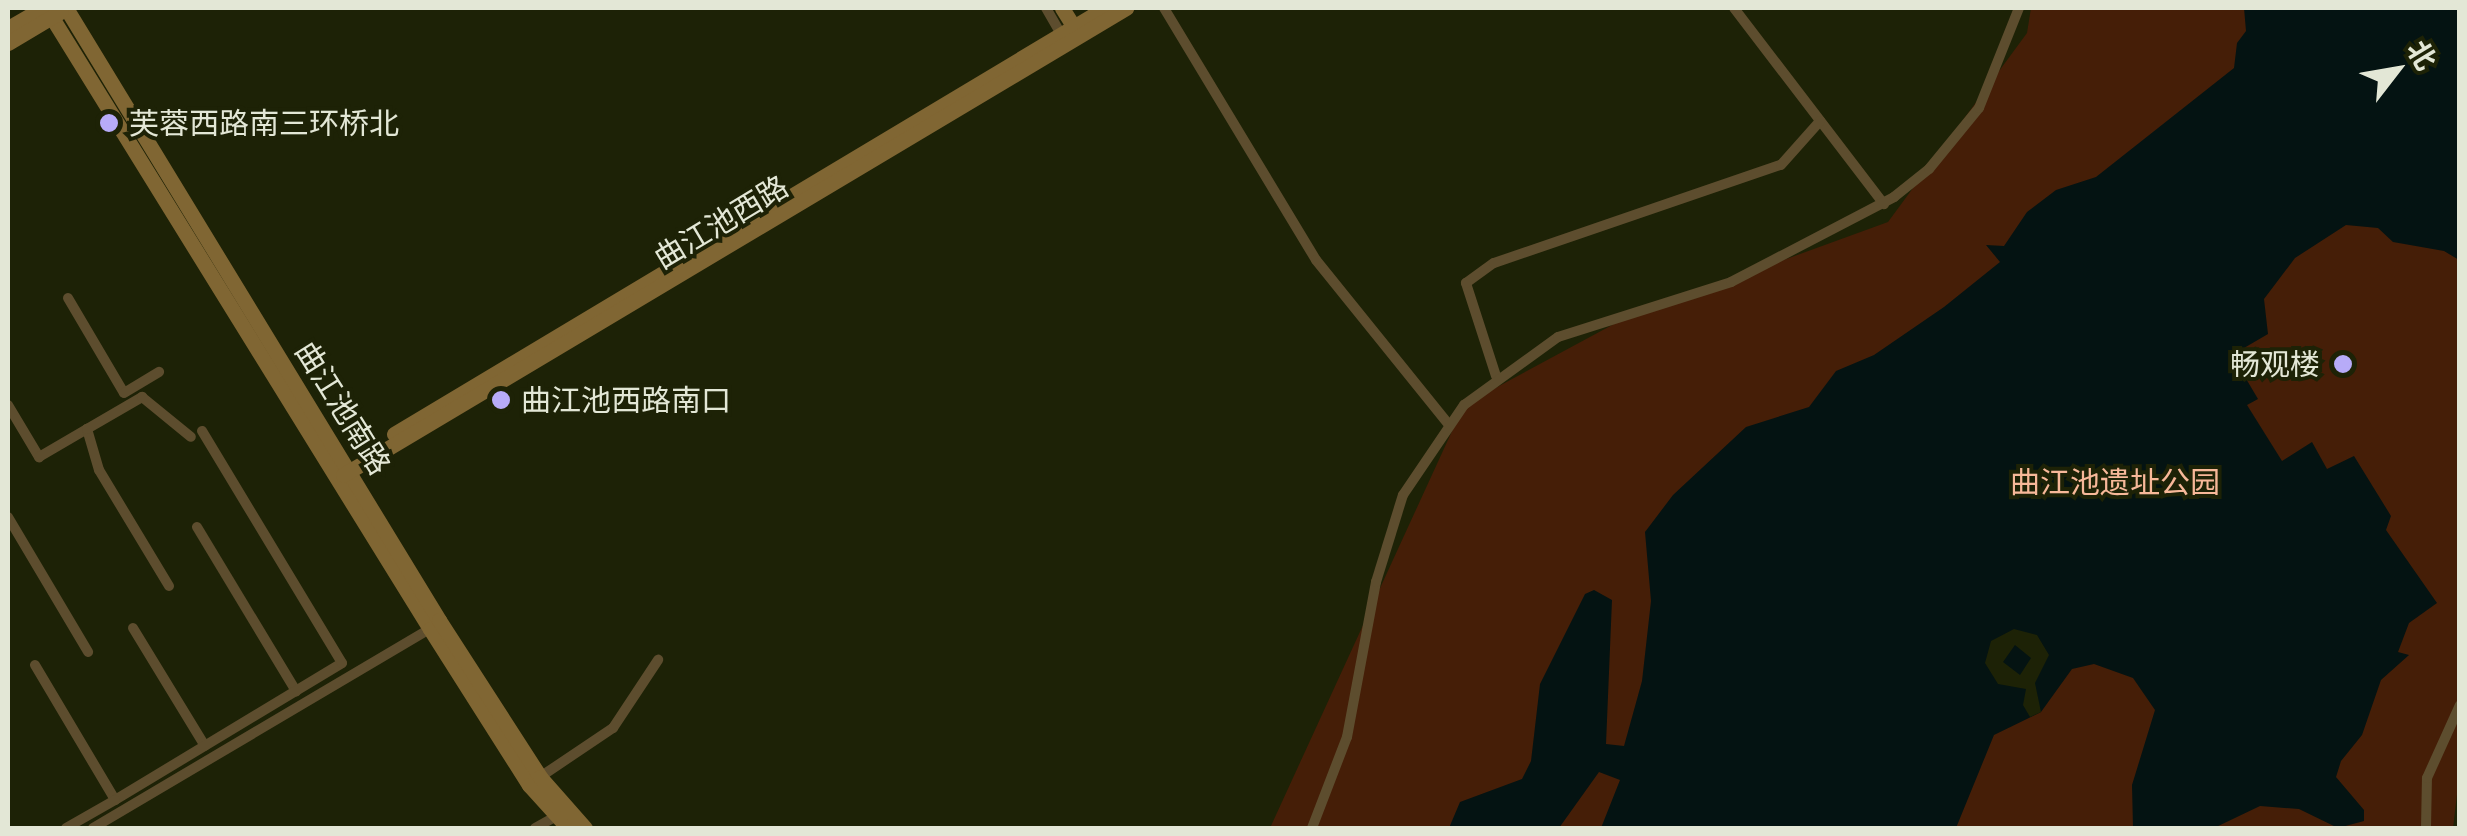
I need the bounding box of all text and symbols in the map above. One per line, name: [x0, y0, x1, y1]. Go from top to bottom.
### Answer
north arrow: [2347, 20, 2447, 120]
text: 北: [2399, 33, 2446, 76]
place label: 芙蓉西路南三环桥北: [129, 105, 399, 141]
marker: 芙蓉西路南三环桥北: [98, 112, 120, 134]
street label: 曲江池西路: [647, 168, 795, 276]
street label: 曲江池南路: [288, 335, 398, 481]
place label: 畅观楼: [2230, 346, 2320, 382]
marker: 畅观楼: [2330, 351, 2356, 377]
place label: 曲江池西路南口: [521, 382, 731, 418]
marker: 曲江池西路南口: [490, 389, 512, 411]
park label: 曲江池遗址公园: [2010, 464, 2220, 500]

